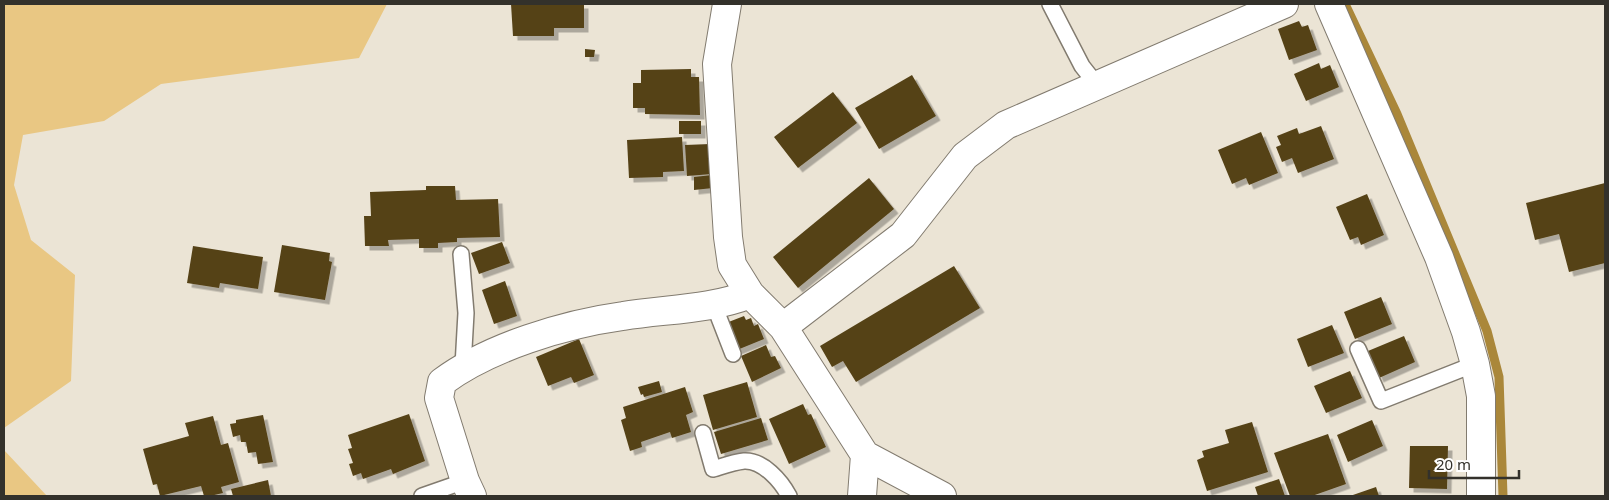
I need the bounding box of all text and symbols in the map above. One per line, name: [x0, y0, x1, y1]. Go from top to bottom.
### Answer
scale bar: [1429, 448, 1519, 480]
text: 20 m: [1436, 454, 1471, 474]

